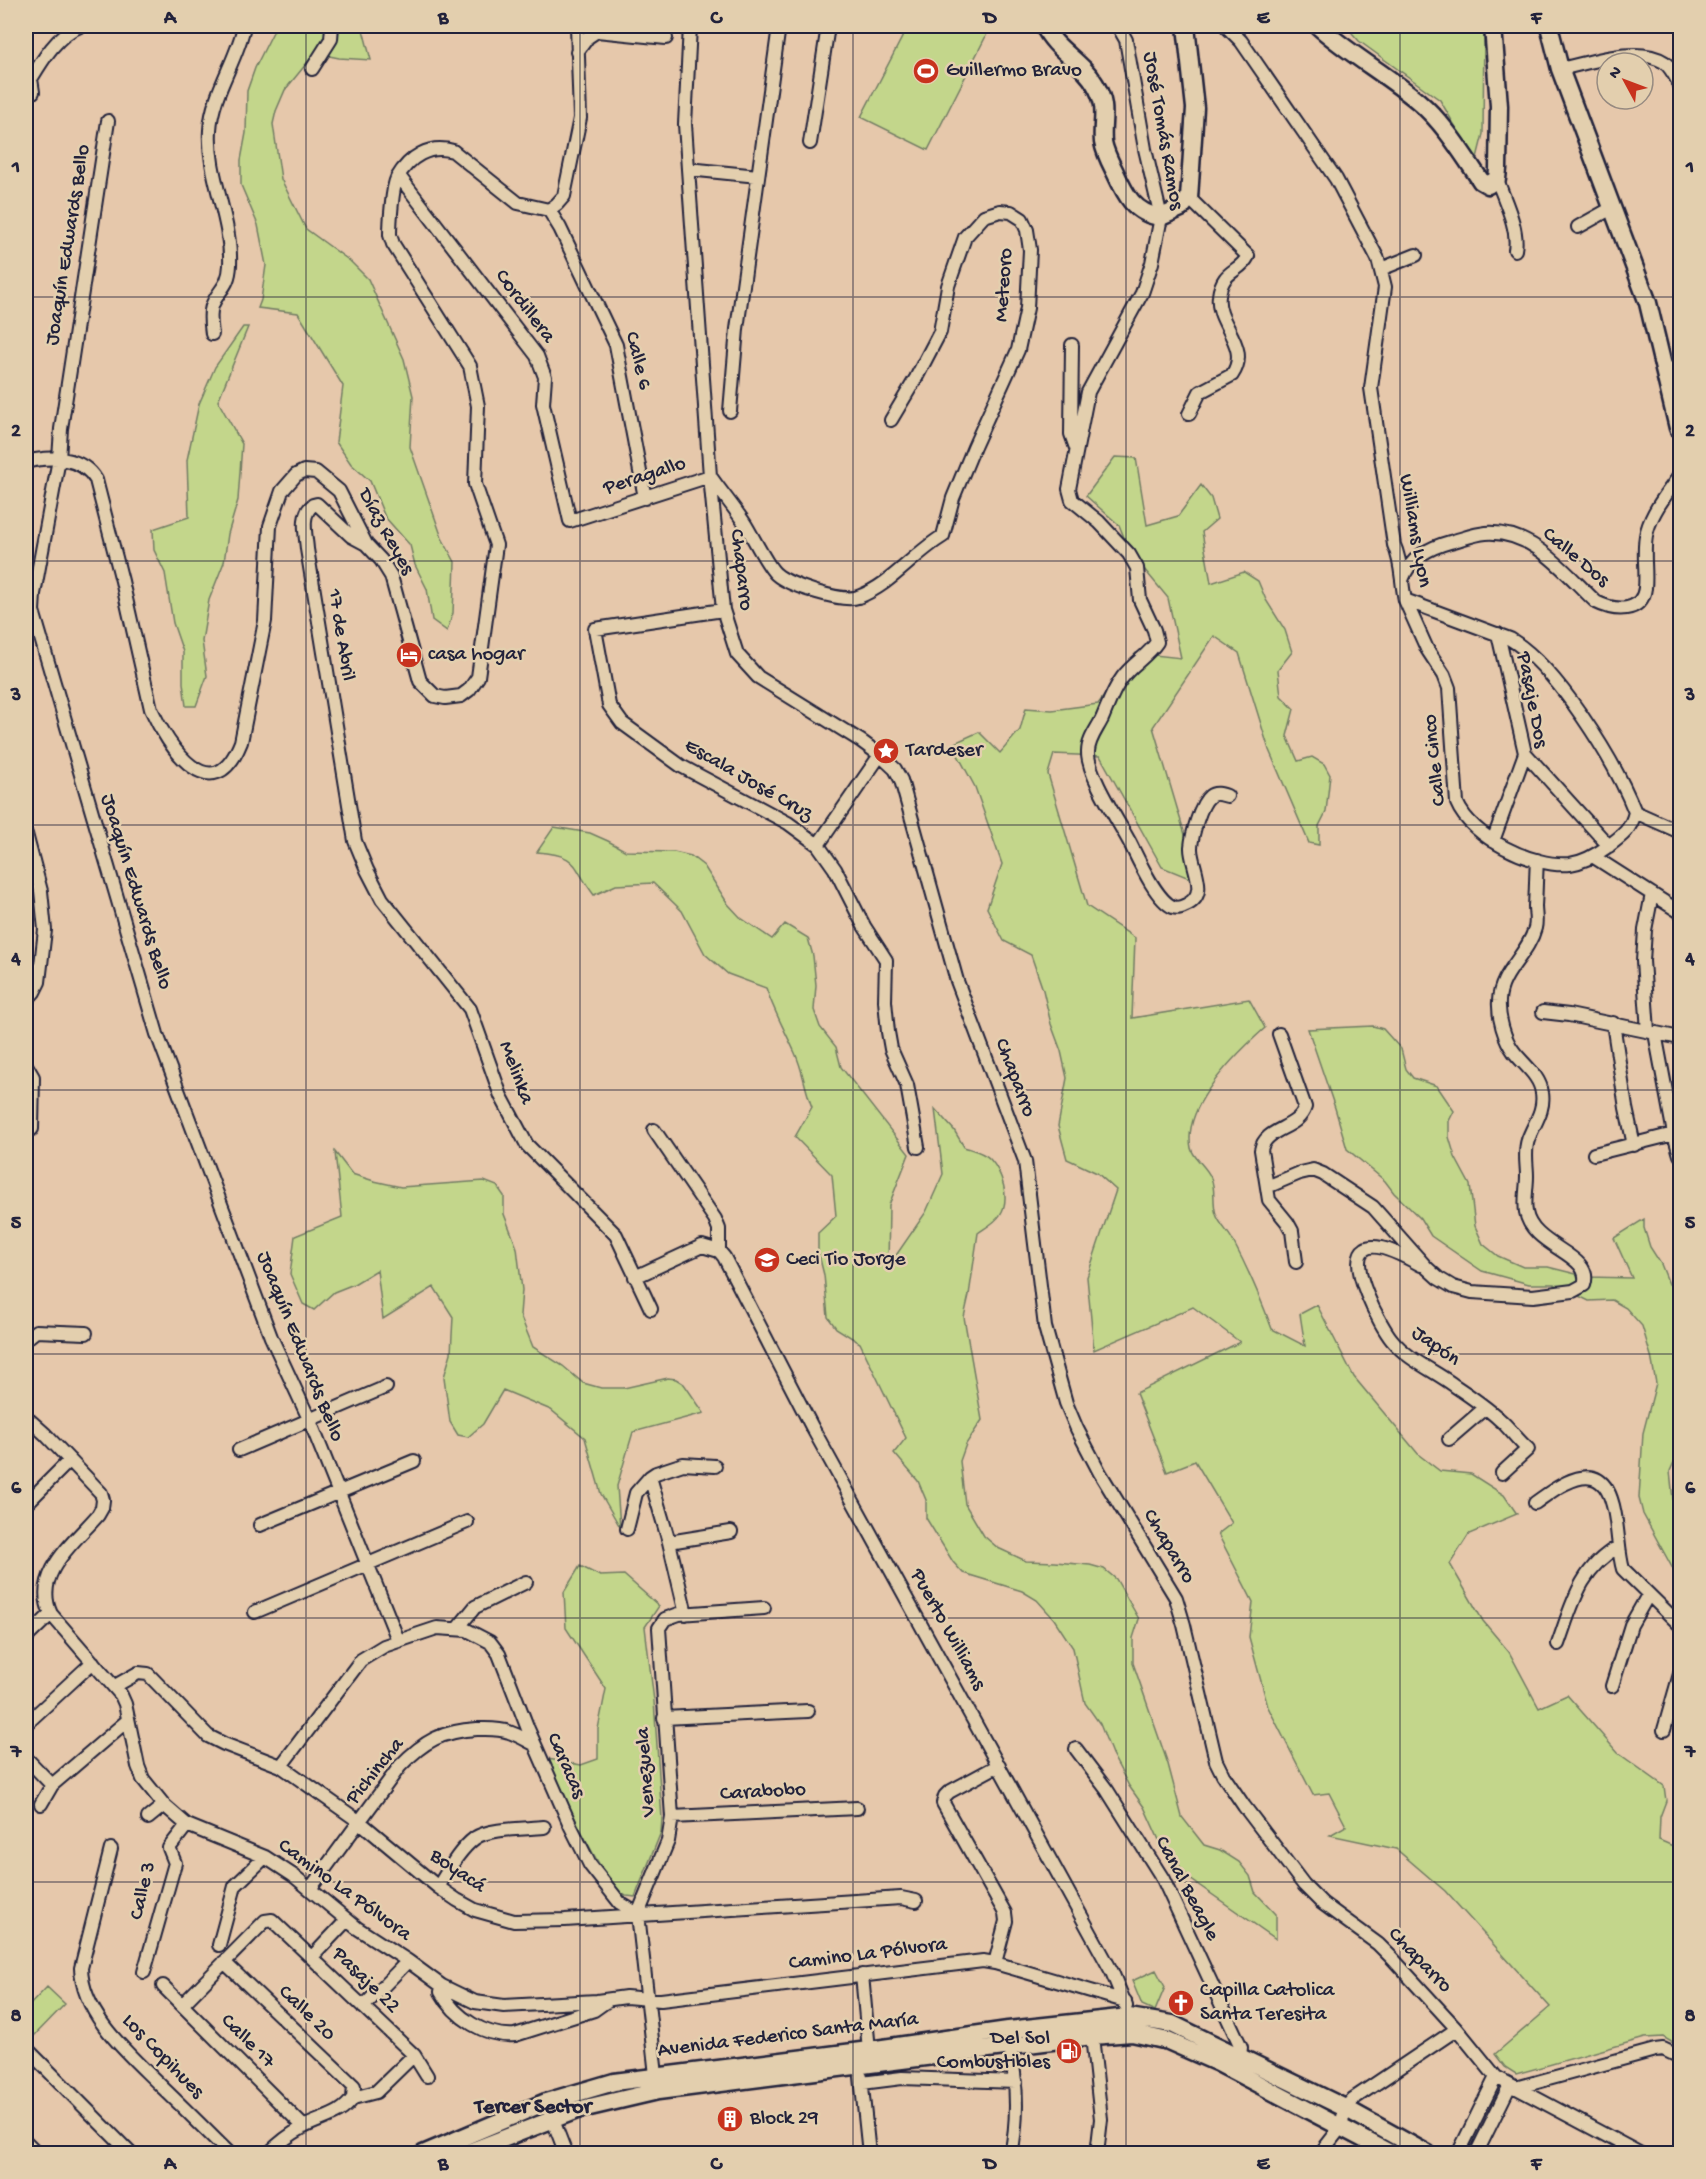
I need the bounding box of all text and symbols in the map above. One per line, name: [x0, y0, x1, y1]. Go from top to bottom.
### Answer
text: A: [163, 8, 178, 31]
text: B: [437, 8, 449, 31]
text: C: [710, 8, 724, 31]
text: D: [981, 8, 997, 31]
text: E: [1257, 8, 1271, 31]
text: F: [1530, 8, 1543, 31]
street label: José Tomás Ramos: [1136, 50, 1188, 213]
north arrow: [1595, 51, 1655, 111]
sports icon: Guillermo Bravo: [911, 56, 941, 86]
place label: Guillermo Bravo: [946, 59, 1082, 84]
text: N: [1606, 63, 1627, 84]
street label: Joaquín Edwards Bello: [41, 143, 97, 347]
text: 1: [11, 157, 20, 180]
text: 1: [1685, 157, 1694, 180]
street label: Meteoro: [990, 247, 1020, 323]
street label: Cordillera: [488, 265, 561, 350]
street label: Calle 6: [618, 329, 656, 393]
text: 2: [11, 421, 21, 444]
text: 2: [1685, 421, 1695, 444]
street label: Peragallo: [600, 452, 690, 502]
street label: Williams Lyon: [1392, 473, 1436, 590]
street label: Díaz Reyes: [350, 483, 420, 581]
street label: Calle Dos: [1536, 523, 1615, 594]
street label: Chaparro: [723, 528, 757, 612]
street label: 17 de Abril: [320, 586, 360, 683]
hotel icon: casa hogar: [394, 640, 424, 670]
place label: casa hogar: [428, 643, 526, 668]
street label: Pasaje Dos: [1509, 649, 1553, 751]
text: 3: [10, 685, 21, 708]
text: 3: [1684, 685, 1695, 708]
street label: Calle Cinco: [1419, 713, 1453, 807]
street label: Escala José Cruz: [679, 734, 817, 828]
place icon: Tardeser: [871, 736, 901, 766]
place label: Tardeser: [905, 739, 984, 764]
street label: Joaquín Edwards Bello: [93, 791, 177, 993]
text: 4: [10, 949, 21, 972]
text: 4: [1684, 949, 1695, 972]
street label: Chaparro: [988, 1035, 1040, 1121]
street label: Melinka: [492, 1038, 539, 1109]
text: 5: [11, 1213, 22, 1236]
text: 5: [1685, 1213, 1696, 1236]
school or university icon: Ceci Tio Jorge: [752, 1245, 782, 1275]
street label: Joaquín Edwards Bello: [249, 1248, 349, 1446]
place label: Ceci Tio Jorge: [786, 1248, 907, 1273]
street label: Japón: [1406, 1321, 1464, 1373]
text: 6: [11, 1478, 22, 1501]
text: 6: [1685, 1478, 1696, 1501]
street label: Chaparro: [1136, 1505, 1200, 1589]
street label: Puerto Williams: [903, 1564, 991, 1696]
street label: Venezuela: [631, 1725, 663, 1819]
street label: Caracas: [540, 1730, 591, 1804]
street label: Pichincha: [341, 1732, 411, 1811]
text: 7: [10, 1742, 23, 1765]
text: 7: [1684, 1742, 1697, 1765]
street label: Carabobo: [719, 1778, 807, 1808]
street label: Canal Beagle: [1148, 1832, 1225, 1947]
street label: Camino La Pólvora: [272, 1834, 417, 1949]
street label: Boyacá: [423, 1844, 491, 1901]
street label: Calle 3: [125, 1859, 163, 1923]
street label: Chaparro: [1381, 1923, 1457, 1999]
street label: Camino La Pólvora: [788, 1933, 950, 1977]
street label: Pasaje 22: [325, 1942, 404, 2020]
place label: Capilla Catolica Santa Teresita: [1200, 1979, 1336, 2028]
street label: Calle 20: [272, 1981, 340, 2047]
church icon: Capilla Catolica Santa Teresita: [1166, 1988, 1196, 2018]
text: 8: [11, 2006, 22, 2029]
text: 8: [1685, 2006, 1696, 2029]
street label: Avenida Federico Santa María: [656, 2007, 921, 2064]
street label: Los Copihues: [115, 2009, 209, 2105]
street label: Calle 17: [214, 2009, 280, 2075]
place label: Del Sol Combustibles: [937, 2027, 1051, 2076]
fuel station icon: Del Sol Combustibles: [1054, 2036, 1084, 2066]
district label: Tercer Sector: [473, 2095, 594, 2121]
building icon: Block 29: [715, 2104, 745, 2134]
place label: Block 29: [749, 2107, 819, 2132]
text: A: [163, 2154, 178, 2177]
text: B: [437, 2154, 449, 2177]
text: C: [710, 2154, 724, 2177]
text: D: [981, 2154, 997, 2177]
text: E: [1257, 2154, 1271, 2177]
text: F: [1530, 2154, 1543, 2177]

